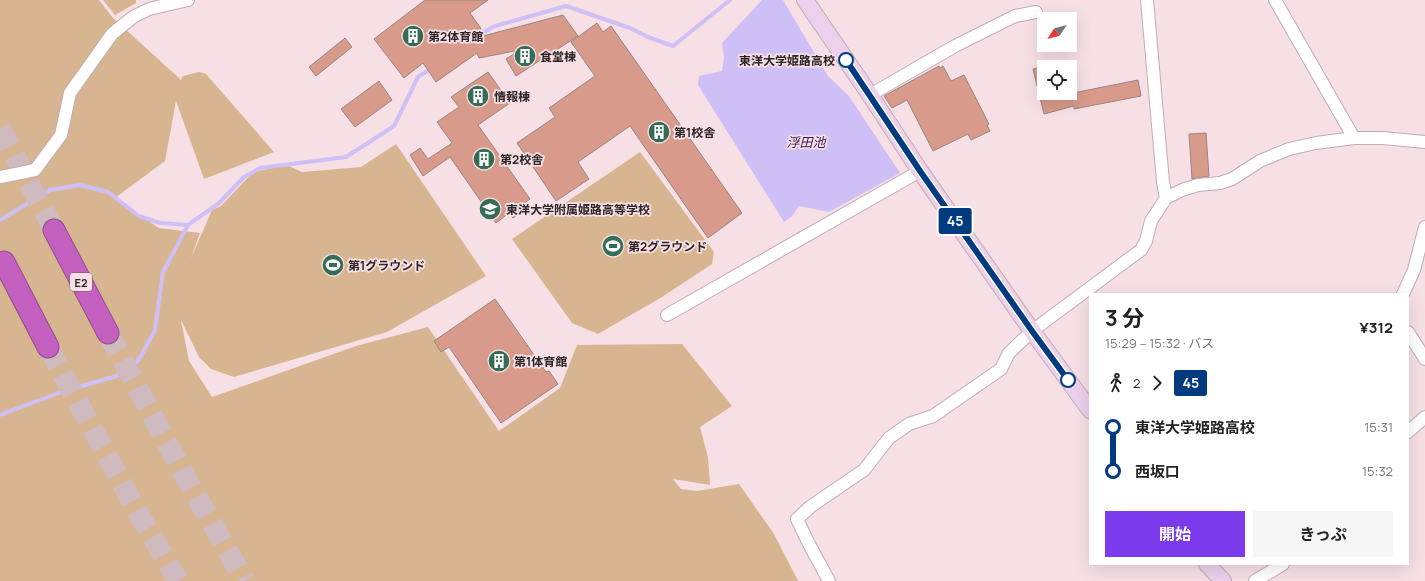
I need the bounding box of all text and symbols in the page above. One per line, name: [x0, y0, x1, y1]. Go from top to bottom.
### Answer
north arrow: [1037, 12, 1077, 52]
map controls: [1037, 12, 1077, 100]
building icon: 第2体育館: [400, 23, 426, 49]
place label: 第2体育館: [428, 28, 483, 45]
building icon: 食堂棟: [512, 43, 538, 69]
place label: 食堂棟: [540, 48, 576, 65]
place label: 東洋大学姫路高校: [739, 52, 835, 69]
marker: 東洋大学姫路高校: [838, 52, 854, 68]
button: locate: [1037, 60, 1077, 100]
building icon: 情報棟: [465, 83, 491, 109]
place label: 情報棟: [494, 88, 530, 105]
building icon: 第1校舎: [646, 119, 672, 145]
place label: 第1校舎: [674, 124, 715, 141]
water label: 浮田池: [786, 133, 827, 151]
building icon: 第2校舎: [471, 146, 497, 172]
place label: 第2校舎: [500, 151, 543, 168]
school or university icon: 東洋大学附属姫路高等学校: [477, 196, 503, 222]
place label: 東洋大学附属姫路高等学校: [506, 201, 650, 218]
line badge: 45: [937, 208, 973, 234]
text: 45: [947, 211, 963, 230]
sports icon: 第2グラウンド: [600, 233, 626, 259]
place label: 第2グラウンド: [628, 238, 707, 255]
sports icon: 第1グラウンド: [320, 252, 346, 278]
place label: 第1グラウンド: [348, 257, 425, 274]
road number: E2: [70, 273, 92, 291]
text: 3 分: [1105, 303, 1144, 333]
text: ¥312: [1360, 317, 1393, 338]
text: 15:29 – 15:32 · バス: [1105, 334, 1214, 352]
building icon: 第1体育館: [486, 348, 512, 374]
place label: 第1体育館: [514, 353, 567, 370]
unlabelled marker: [1060, 372, 1076, 388]
icon: walk: [1105, 372, 1127, 394]
icon: forward: [1146, 372, 1168, 394]
text: 45: [1182, 373, 1199, 392]
text: 2: [1133, 374, 1140, 392]
text: 東洋大学姫路高校: [1135, 417, 1255, 438]
text: 15:31: [1364, 418, 1393, 436]
text: 西坂口: [1135, 461, 1180, 482]
text: 15:32: [1362, 462, 1393, 480]
button: 開始: [1105, 511, 1245, 557]
button: きっぷ: [1253, 511, 1393, 557]

